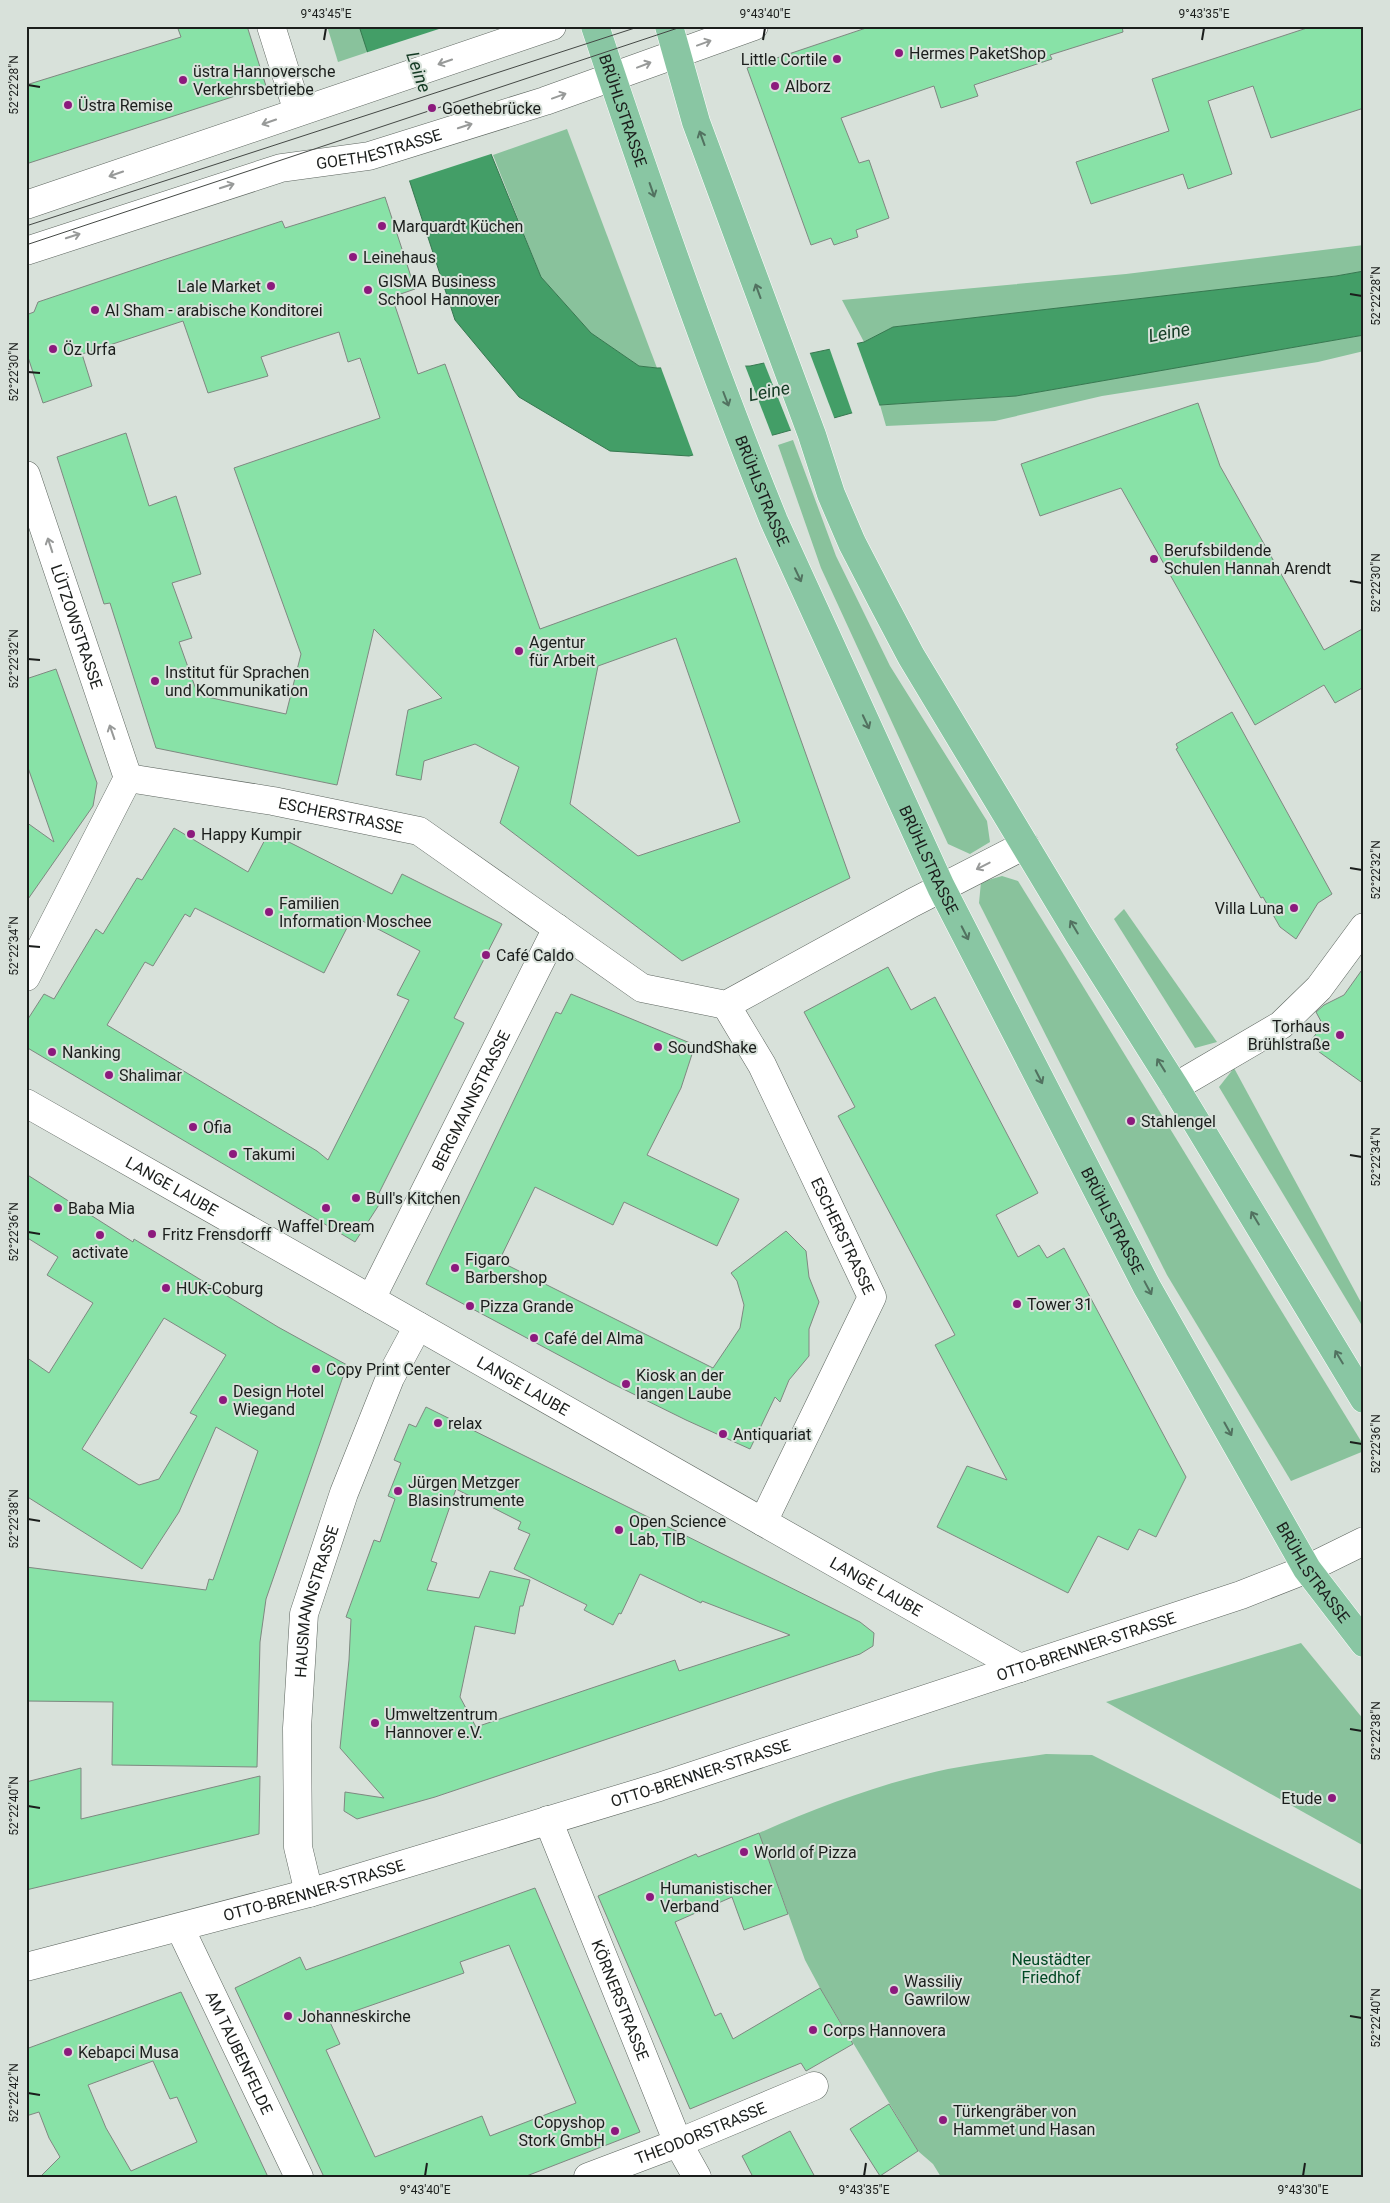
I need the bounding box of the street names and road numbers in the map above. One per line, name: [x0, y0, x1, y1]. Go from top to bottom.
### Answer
street label: BRÜHLSTRASSE: [595, 52, 651, 169]
street label: GOETHESTRASSE: [315, 124, 444, 173]
street label: BRÜHLSTRASSE: [732, 433, 794, 549]
street label: LÜTZOWSTRASSE: [47, 562, 107, 691]
street label: ESCHERSTRASSE: [277, 793, 405, 837]
street label: BRÜHLSTRASSE: [896, 802, 963, 917]
street label: BERGMANNSTRASSE: [427, 1027, 514, 1174]
street label: LANGE LAUBE: [123, 1152, 222, 1220]
street label: BRÜHLSTRASSE: [1077, 1164, 1148, 1277]
street label: ESCHERSTRASSE: [807, 1174, 879, 1297]
street label: LANGE LAUBE: [474, 1352, 573, 1419]
street label: BRÜHLSTRASSE: [1273, 1518, 1354, 1626]
street label: HAUSMANNSTRASSE: [291, 1523, 342, 1678]
street label: LANGE LAUBE: [827, 1553, 926, 1620]
street label: OTTO-BRENNER-STRASSE: [994, 1608, 1178, 1685]
street label: OTTO-BRENNER-STRASSE: [608, 1735, 793, 1811]
street label: OTTO-BRENNER-STRASSE: [221, 1855, 407, 1925]
street label: KÖRNERSTRASSE: [588, 1937, 653, 2063]
street label: AM TAUBENFELDE: [202, 1988, 277, 2117]
street label: THEODORSTRASSE: [632, 2098, 769, 2168]

